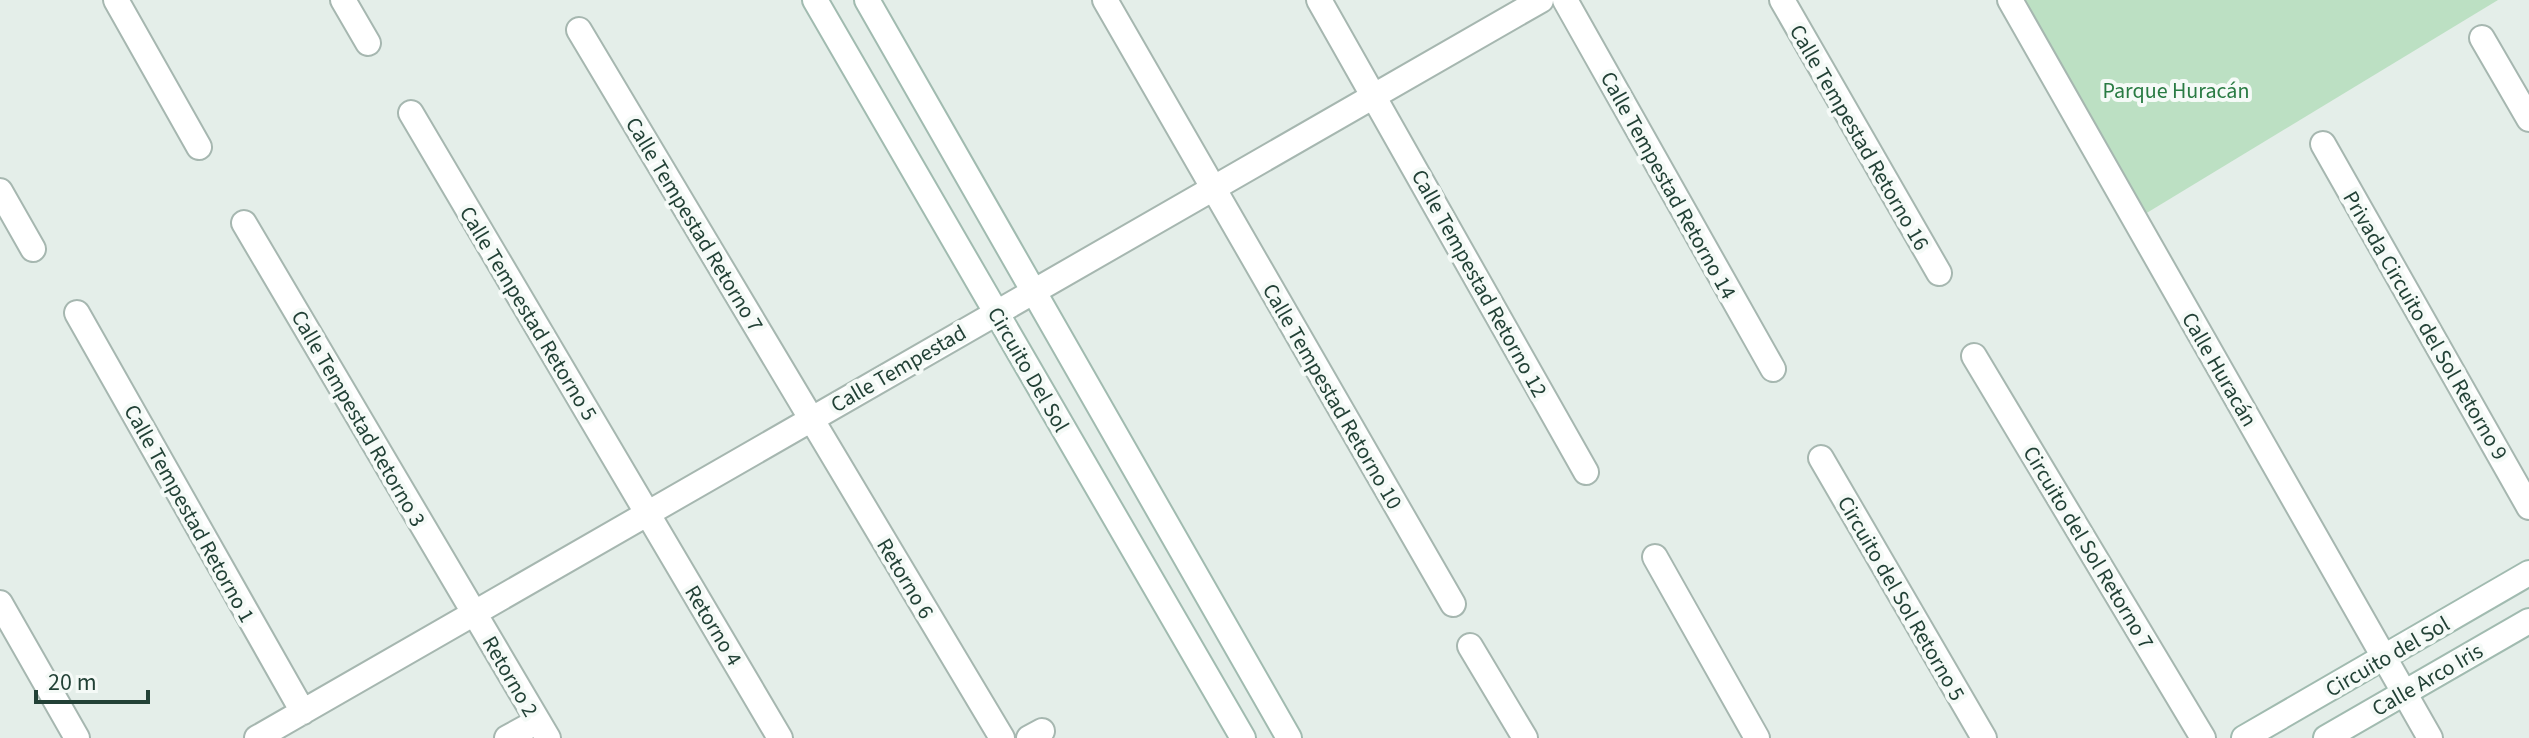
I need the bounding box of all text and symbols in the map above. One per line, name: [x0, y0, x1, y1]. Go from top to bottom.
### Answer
street label: Calle Tempestad Retorno 16: [1781, 19, 1937, 256]
street label: Calle Tempestad Retorno 14: [1592, 66, 1744, 305]
park label: Parque Huracán: [2103, 75, 2249, 107]
street label: Calle Tempestad Retorno 7: [617, 111, 771, 338]
street label: Calle Tempestad Retorno 12: [1403, 164, 1555, 403]
street label: Privada Circuito del Sol Retorno 9: [2335, 185, 2516, 466]
street label: Calle Tempestad Retorno 5: [451, 200, 605, 427]
street label: Calle Tempestad Retorno 10: [1254, 278, 1410, 515]
street label: Circuito Del Sol: [979, 301, 1077, 438]
street label: Calle Tempestad Retorno 3: [283, 304, 433, 533]
street label: Calle Huracán: [2173, 306, 2265, 433]
street label: Calle Tempestad: [825, 317, 972, 421]
street label: Calle Tempestad Retorno 1: [116, 398, 263, 628]
street label: Circuito del Sol Retorno 7: [2015, 440, 2162, 655]
street label: Circuito del Sol Retorno 5: [1829, 490, 1973, 707]
street label: Retorno 6: [869, 532, 942, 625]
street label: Retorno 4: [677, 579, 750, 672]
street label: Circuito del Sol: [2319, 608, 2456, 705]
street label: Retorno 2: [474, 630, 546, 723]
street label: Calle Arco Iris: [2366, 635, 2489, 725]
scale bar: [36, 654, 148, 704]
text: 20 m: [48, 665, 97, 700]

